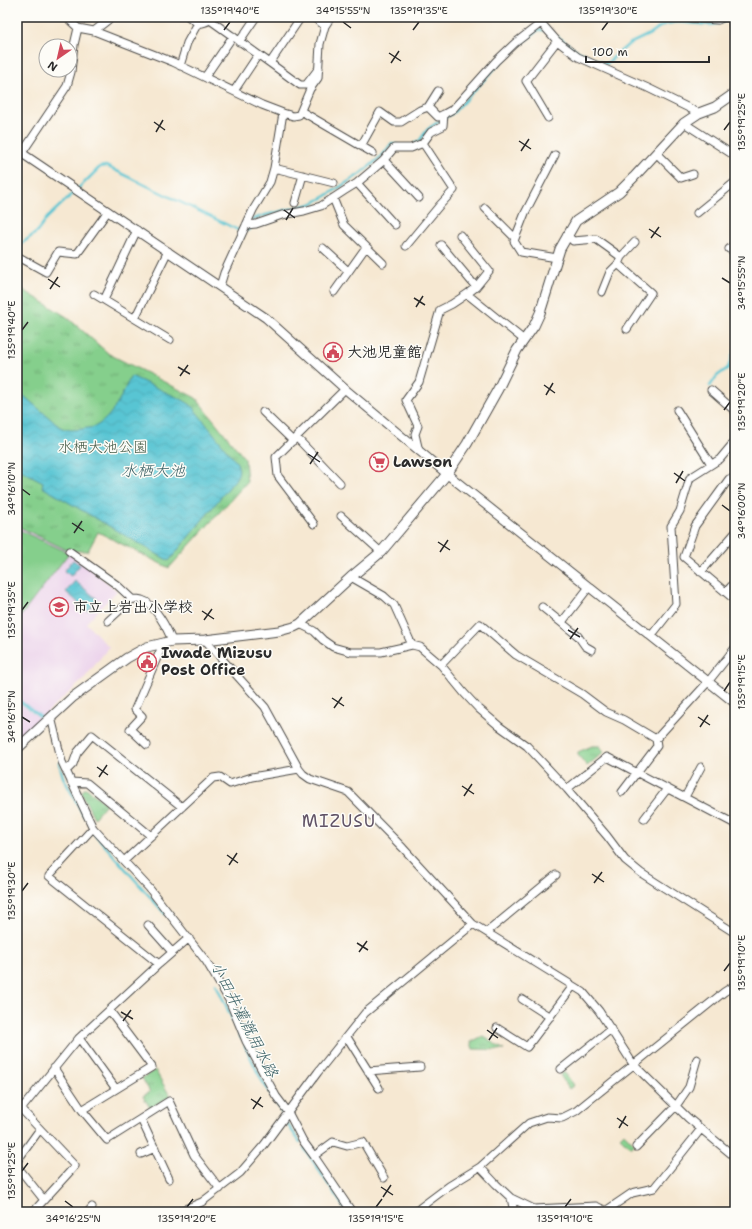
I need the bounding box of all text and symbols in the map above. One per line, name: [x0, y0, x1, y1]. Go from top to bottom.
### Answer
text: 135°19'40"E: [201, 4, 259, 17]
text: 34°15'55"N: [316, 4, 370, 17]
text: 135°19'35"E: [390, 4, 448, 17]
text: 135°19'30"E: [579, 4, 637, 17]
north arrow: [38, 38, 78, 78]
scale bar: [586, 38, 709, 64]
text: 100 m: [592, 44, 628, 60]
text: N: [45, 57, 60, 75]
text: 135°19'25"E: [735, 93, 748, 151]
text: 34°15'55"N: [735, 256, 748, 310]
text: 135°19'40"E: [5, 301, 18, 359]
public building icon: 大池児童館: [322, 341, 344, 363]
place label: 大池児童館: [347, 342, 422, 362]
text: 135°19'20"E: [735, 373, 748, 431]
park label: 水栖大池公園: [58, 437, 148, 457]
supermarket icon: Lawson: [368, 451, 390, 473]
place label: Lawson: [393, 452, 452, 472]
water label: 水栖大池: [121, 460, 186, 481]
text: 34°16'10"N: [5, 462, 18, 516]
text: 34°16'00"N: [735, 483, 748, 539]
text: 135°19'35"E: [5, 581, 18, 639]
school or university icon: 市立上岩出小学校: [48, 596, 70, 618]
place label: 市立上岩出小学校: [73, 597, 193, 617]
place label: Iwade Mizusu Post Office: [161, 643, 272, 680]
public building icon: Iwade Mizusu Post Office: [136, 651, 158, 673]
text: 135°19'15"E: [735, 654, 748, 710]
text: 34°16'15"N: [5, 690, 18, 744]
district label: MIZUSU: [302, 810, 376, 832]
text: 135°19'30"E: [5, 862, 18, 920]
text: 135°19'10"E: [735, 935, 748, 991]
water label: 小田井灌漑用水路: [206, 957, 283, 1082]
text: 135°19'25"E: [5, 1142, 18, 1200]
text: 34°16'25"N: [45, 1212, 101, 1225]
text: 135°19'20"E: [158, 1212, 216, 1225]
text: 135°19'15"E: [348, 1212, 404, 1225]
text: 135°19'10"E: [537, 1212, 593, 1225]

